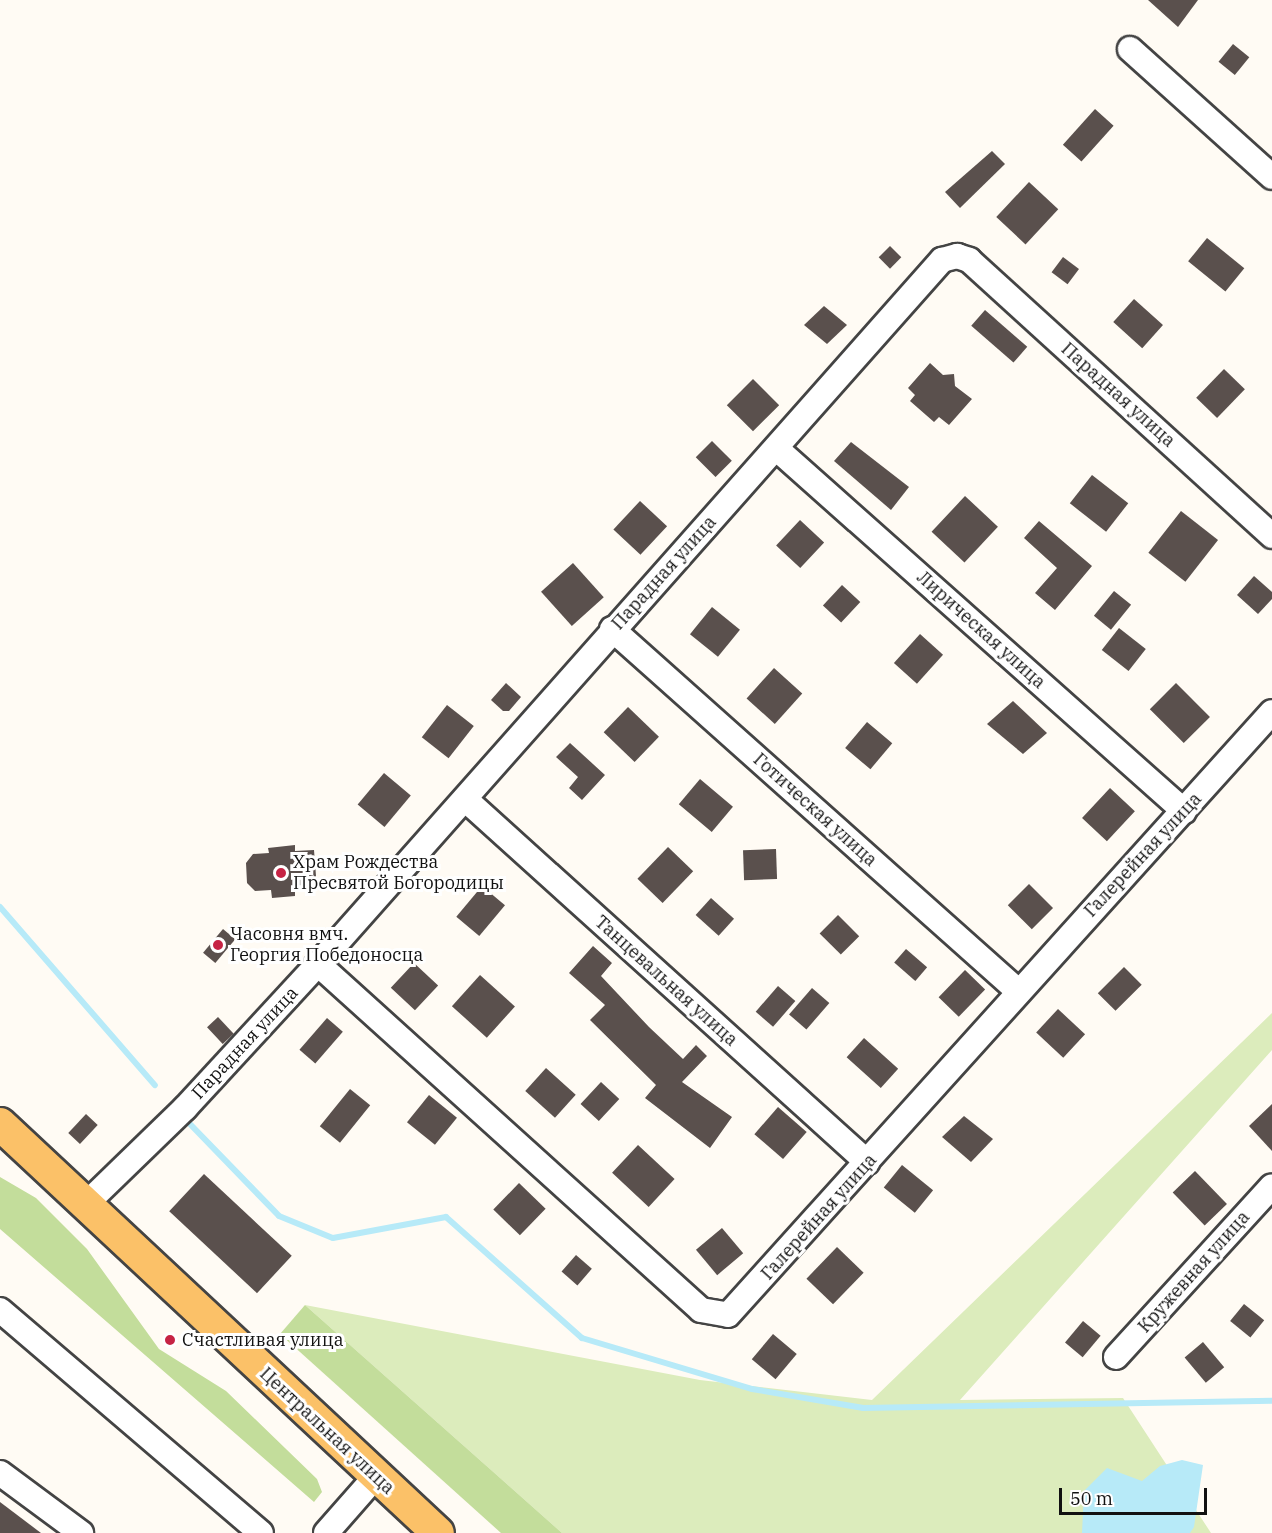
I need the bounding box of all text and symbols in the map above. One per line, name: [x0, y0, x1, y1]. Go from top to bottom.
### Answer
street label: Парадная улица: [1057, 338, 1179, 452]
street label: Парадная улица: [607, 512, 721, 634]
street label: Лирическая улица: [912, 567, 1050, 693]
street label: Готическая улица: [749, 749, 881, 871]
street label: Галерейная улица: [1080, 788, 1206, 922]
place label: Храм Рождества Пресвятой Богородицы: [293, 852, 504, 894]
marker: Храм Рождества Пресвятой Богородицы: [274, 866, 288, 880]
street label: Танцевальная улица: [590, 911, 742, 1051]
place label: Часовня вмч. Георгия Победоносца: [230, 924, 423, 966]
marker: Часовня вмч. Георгия Победоносца: [211, 938, 225, 952]
street label: Парадная улица: [187, 982, 303, 1104]
street label: Галерейная улица: [757, 1150, 881, 1284]
street label: Кружевная улица: [1134, 1207, 1254, 1337]
place label: Счастливая улица: [182, 1329, 343, 1351]
marker: Счастливая улица: [163, 1333, 177, 1347]
street label: Центральная улица: [255, 1363, 399, 1499]
scale bar: [1062, 1476, 1210, 1514]
text: 50 m: [1070, 1487, 1113, 1510]

